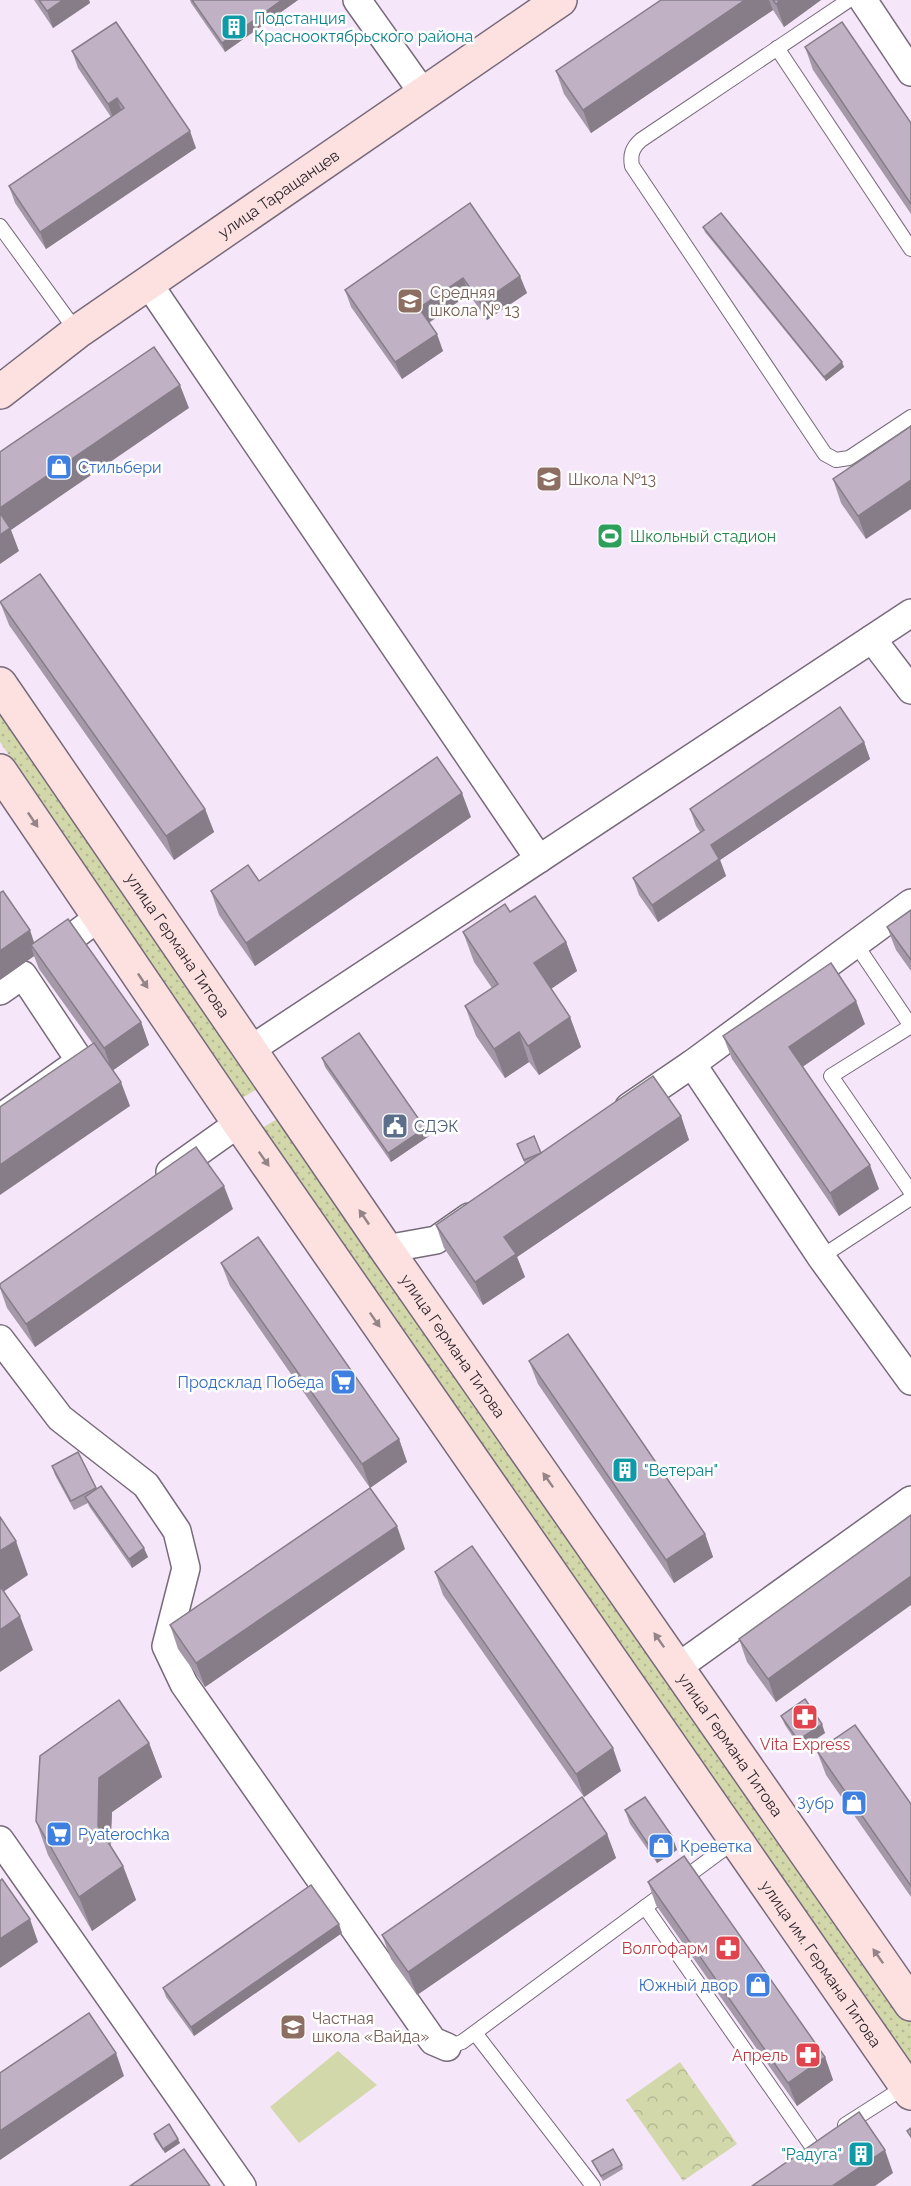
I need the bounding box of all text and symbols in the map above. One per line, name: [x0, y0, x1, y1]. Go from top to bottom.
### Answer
place label: Подстанция Краснооктябрьского района: [254, 9, 473, 46]
building icon: Подстанция Краснооктябрьского района: [219, 12, 249, 42]
street label: улица Таращанцев: [214, 145, 343, 242]
place label: Средняя школа № 13: [430, 283, 520, 320]
school or university icon: Средняя школа № 13: [395, 286, 425, 316]
shop icon: Стильбери: [44, 452, 74, 482]
place label: Стильбери: [78, 458, 162, 477]
school or university icon: Школа №13: [534, 464, 564, 494]
place label: Школа №13: [568, 470, 656, 489]
sports icon: Школьный стадион: [595, 521, 625, 551]
place label: Школьный стадион: [630, 527, 776, 546]
one-way arrow: [27, 811, 39, 827]
street label: улица Германа Титова: [122, 869, 234, 1021]
one-way arrow: [137, 973, 148, 989]
public building icon: СДЭК: [380, 1111, 410, 1141]
place label: СДЭК: [414, 1117, 458, 1136]
one-way arrow: [258, 1151, 270, 1167]
one-way arrow: [358, 1209, 370, 1225]
street label: улица Германа Титова: [397, 1270, 510, 1421]
one-way arrow: [369, 1311, 381, 1327]
supermarket icon: Продсклад Победа: [328, 1367, 358, 1397]
place label: Продсклад Победа: [178, 1373, 324, 1392]
building icon: "Ветеран": [610, 1455, 640, 1485]
place label: "Ветеран": [644, 1461, 718, 1480]
one-way arrow: [543, 1472, 554, 1488]
one-way arrow: [653, 1632, 665, 1648]
street label: улица Германа Титова: [674, 1669, 787, 1820]
pharmacy icon: Vita Express: [790, 1702, 820, 1732]
place label: Vita Express: [760, 1735, 850, 1754]
shop icon: Зубр: [839, 1788, 869, 1818]
place label: Зубр: [797, 1794, 834, 1813]
supermarket icon: Pyaterochka: [44, 1819, 74, 1849]
place label: Pyaterochka: [78, 1825, 170, 1844]
shop icon: Креветка: [646, 1831, 676, 1861]
place label: Креветка: [680, 1837, 752, 1856]
street label: улица им. Германа Титова: [757, 1876, 886, 2051]
pharmacy icon: Волгофарм: [713, 1933, 743, 1963]
place label: Волгофарм: [622, 1939, 708, 1958]
one-way arrow: [872, 1948, 884, 1964]
shop icon: Южный двор: [743, 1970, 773, 2000]
place label: Южный двор: [639, 1976, 738, 1995]
place label: Частная школа «Вайда»: [312, 2009, 429, 2046]
school or university icon: Частная школа «Вайда»: [278, 2012, 308, 2042]
pharmacy icon: Апрель: [793, 2040, 823, 2070]
place label: Апрель: [732, 2046, 788, 2065]
building icon: "Радуга": [846, 2139, 876, 2169]
place label: "Радуга": [781, 2145, 842, 2164]

